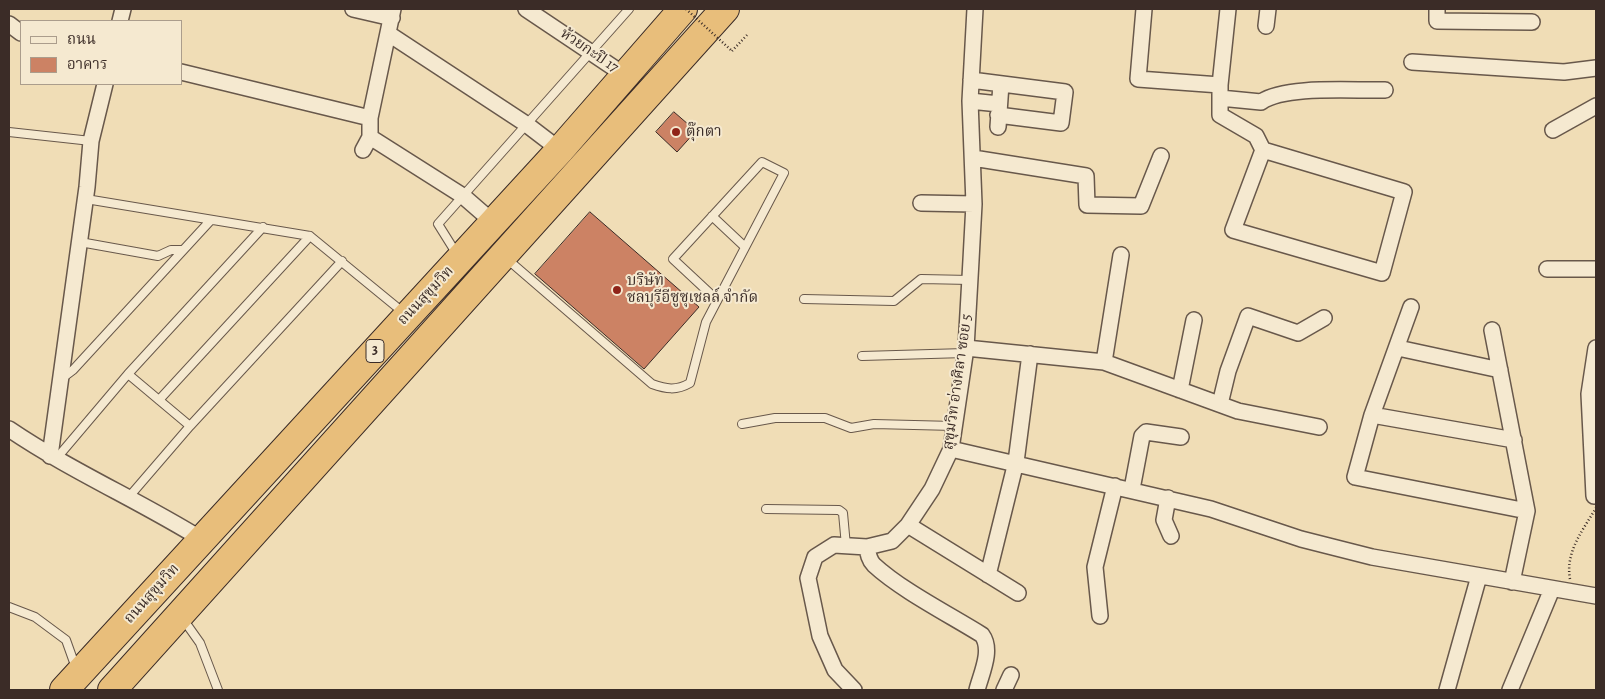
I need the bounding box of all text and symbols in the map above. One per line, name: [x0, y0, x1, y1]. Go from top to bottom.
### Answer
legend: [20, 20, 182, 85]
street label: ห้วยกะปิ 17: [556, 25, 622, 77]
text: ถนน: [67, 29, 96, 49]
text: อาคาร: [67, 54, 107, 74]
place label: ตุ๊กตา: [686, 123, 722, 141]
marker: ตุ๊กตา: [670, 126, 682, 138]
street label: ถนนสุขุมวิท: [394, 263, 458, 329]
place label: บริษัท ชลบุรีอีซูซุเชลล์ จำกัด: [627, 272, 758, 307]
marker: บริษัท ชลบุรีอีซูซุเชลล์ จำกัด: [611, 284, 623, 296]
street label: สุขุมวิท อ่างศิลา ซอย 5: [940, 313, 976, 451]
road number: 3: [366, 340, 384, 362]
street label: ถนนสุขุมวิท: [121, 560, 183, 628]

